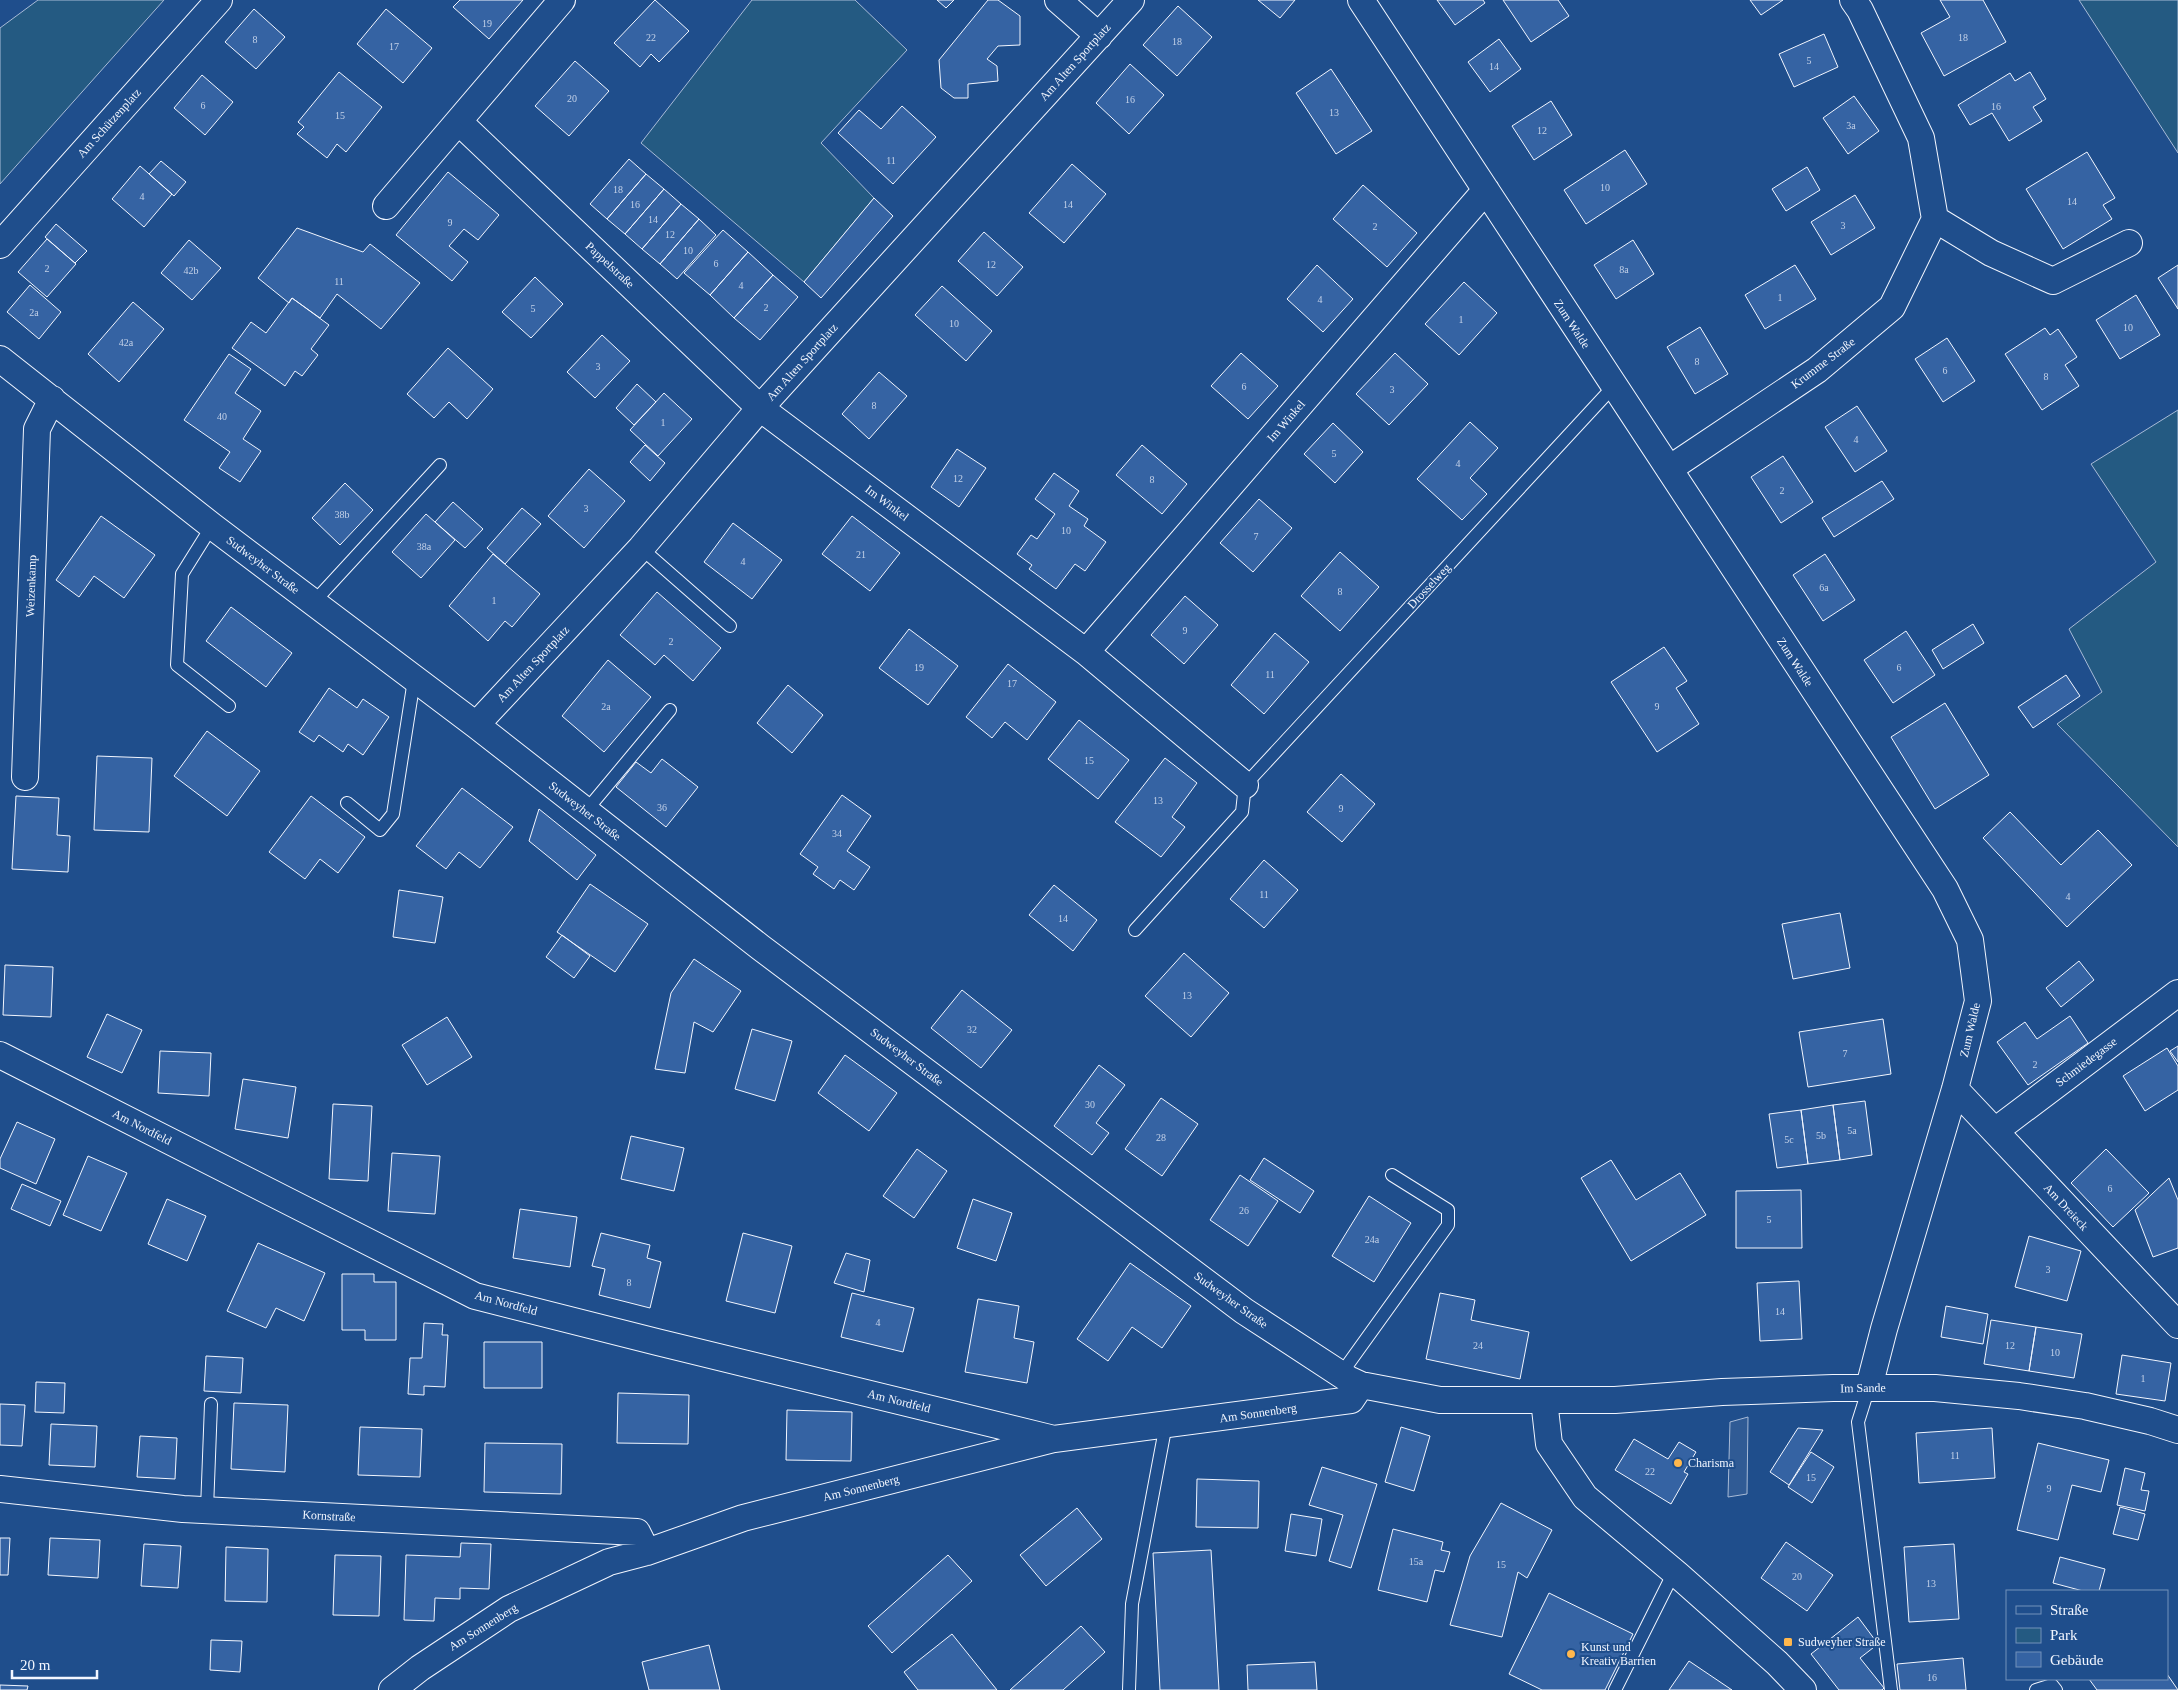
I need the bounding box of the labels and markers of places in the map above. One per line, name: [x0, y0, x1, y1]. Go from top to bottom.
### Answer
place label: Charisma: [1688, 1456, 1735, 1470]
marker: Charisma: [1672, 1457, 1684, 1469]
place label: Sudweyher Straße: [1798, 1635, 1886, 1649]
marker: Sudweyher Straße: [1782, 1636, 1794, 1648]
place label: Kunst und Kreativ Barrien: [1581, 1640, 1656, 1668]
marker: Kunst und Kreativ Barrien: [1565, 1648, 1577, 1660]

